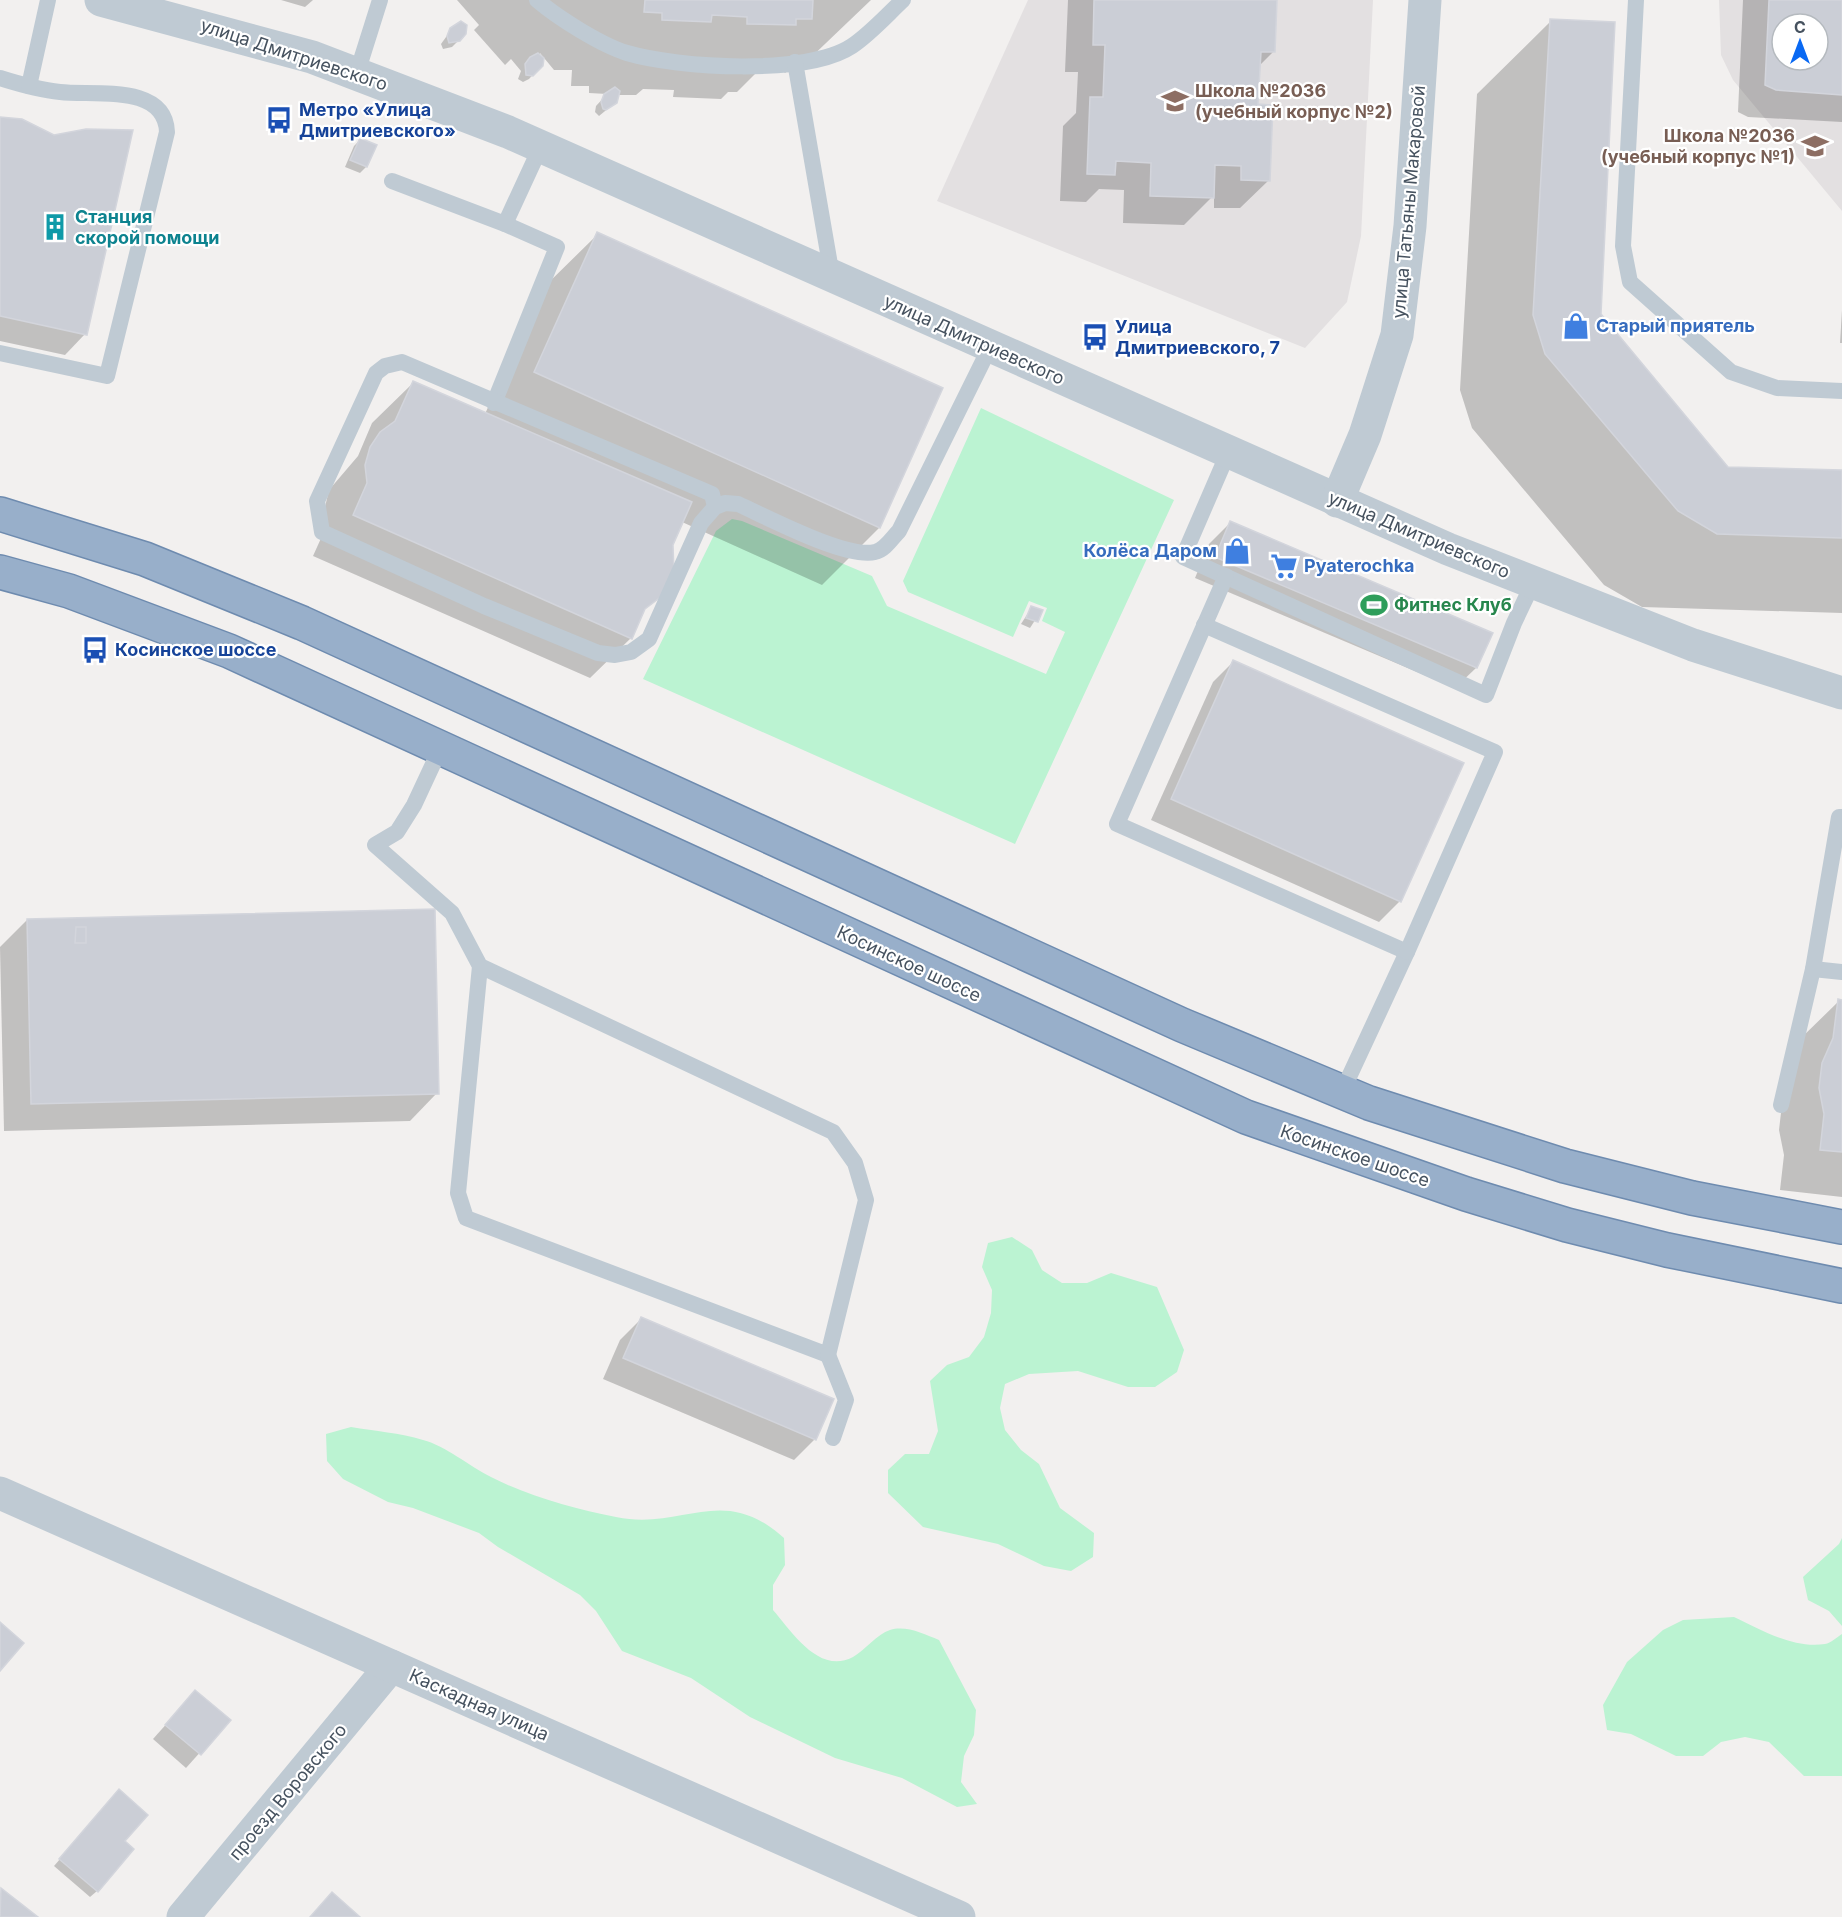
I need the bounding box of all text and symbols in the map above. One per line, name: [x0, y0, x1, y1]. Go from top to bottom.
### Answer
north arrow: [1770, 12, 1830, 72]
street label: улица Дмитриевского: [198, 14, 390, 95]
text: С: [1794, 17, 1806, 37]
place label: Школа №2036 (учебный корпус №2): [1195, 80, 1393, 122]
street label: улица Татьяны Макаровой: [1388, 85, 1429, 319]
school or university icon: Школа №2036 (учебный корпус №2): [1160, 86, 1190, 116]
place label: Метро «Улица Дмитриевского»: [299, 99, 456, 141]
bus stop icon: Метро «Улица Дмитриевского»: [264, 105, 294, 135]
place label: Школа №2036 (учебный корпус №1): [1601, 125, 1795, 167]
school or university icon: Школа №2036 (учебный корпус №1): [1800, 131, 1830, 161]
place label: Станция скорой помощи: [75, 206, 220, 248]
building icon: Станция скорой помощи: [40, 212, 70, 242]
street label: улица Дмитриевского: [881, 290, 1068, 389]
shop icon: Старый приятель: [1561, 311, 1591, 341]
place label: Старый приятель: [1596, 315, 1755, 336]
place label: Улица Дмитриевского, 7: [1115, 316, 1280, 358]
bus stop icon: Улица Дмитриевского, 7: [1080, 322, 1110, 352]
street label: улица Дмитриевского: [1325, 487, 1513, 582]
shop icon: Колёса Даром: [1222, 536, 1252, 566]
place label: Колёса Даром: [1084, 540, 1217, 561]
supermarket icon: Pyaterochka: [1269, 551, 1299, 581]
place label: Pyaterochka: [1304, 555, 1415, 576]
sports icon: Фитнес Клуб: [1359, 590, 1389, 620]
place label: Фитнес Клуб: [1394, 594, 1512, 615]
bus stop icon: Косинское шоссе: [80, 635, 110, 665]
place label: Косинское шоссе: [115, 639, 277, 660]
street label: Косинское шоссе: [834, 921, 985, 1006]
street label: Косинское шоссе: [1278, 1120, 1433, 1191]
street label: Каскадная улица: [406, 1664, 552, 1745]
street label: проезд Воровского: [224, 1719, 351, 1864]

